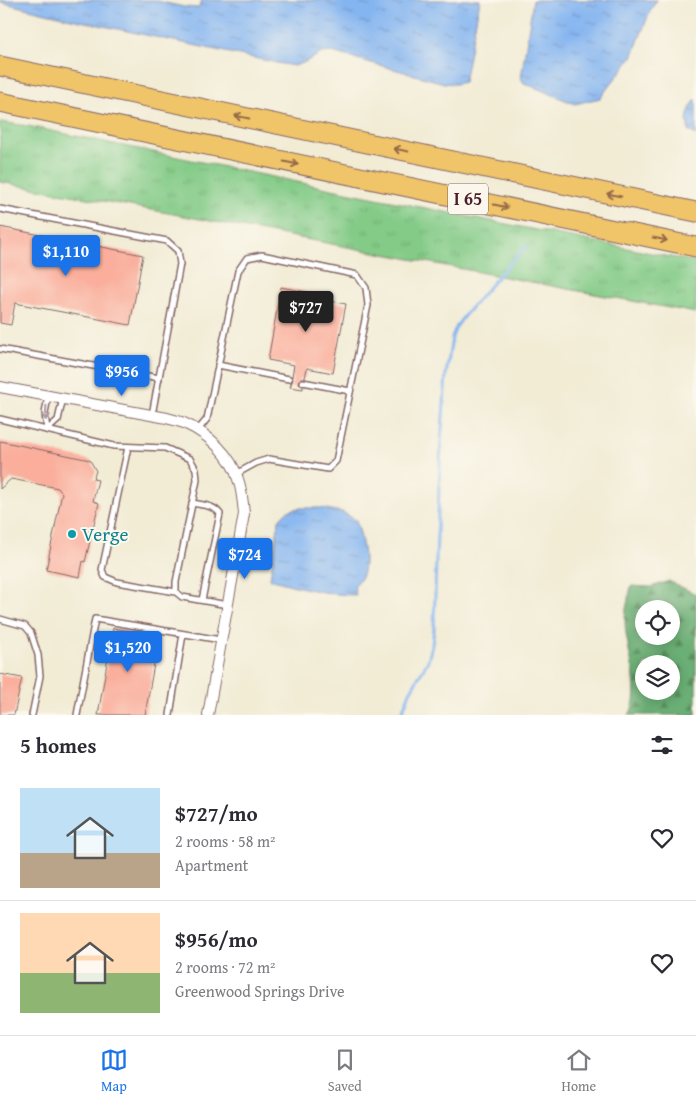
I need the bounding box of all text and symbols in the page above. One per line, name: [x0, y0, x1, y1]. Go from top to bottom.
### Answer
one-way arrow: [235, 112, 251, 121]
one-way arrow: [394, 145, 410, 155]
one-way arrow: [282, 158, 298, 168]
road number: I 65: [448, 183, 488, 214]
one-way arrow: [606, 189, 622, 199]
one-way arrow: [493, 202, 509, 212]
pin: $1,110: [25, 234, 107, 277]
one-way arrow: [652, 235, 668, 245]
text: $1,110: [43, 239, 89, 263]
pin: $727: [276, 290, 336, 333]
text: $727: [289, 295, 323, 319]
pin: $956: [92, 354, 152, 397]
text: $956: [105, 359, 139, 383]
one-way arrow: [42, 404, 51, 420]
place label: Verge: [82, 520, 129, 548]
marker: Verge: [66, 528, 78, 540]
pin: $724: [215, 538, 275, 580]
text: $724: [228, 542, 262, 566]
map controls: [635, 600, 680, 700]
button: locate: [635, 600, 680, 645]
pin: $1,520: [87, 630, 169, 673]
text: $1,520: [105, 635, 151, 659]
button: layers: [635, 655, 680, 700]
text: 5 homes: [20, 730, 96, 761]
icon: filters: [648, 731, 676, 759]
text: $727/mo: [175, 798, 258, 829]
icon: home: [60, 808, 120, 868]
icon: heart: [648, 824, 676, 852]
text: 2 rooms · 58 m²: [175, 829, 275, 853]
text: Apartment: [175, 853, 248, 877]
text: $956/mo: [175, 924, 258, 955]
icon: home: [60, 933, 120, 993]
icon: heart: [648, 949, 676, 977]
text: 2 rooms · 72 m²: [175, 955, 275, 979]
text: Greenwood Springs Drive: [175, 979, 345, 1003]
tab: Map: [100, 1046, 128, 1096]
tab: Saved: [328, 1046, 362, 1096]
tab: Home: [562, 1046, 596, 1096]

